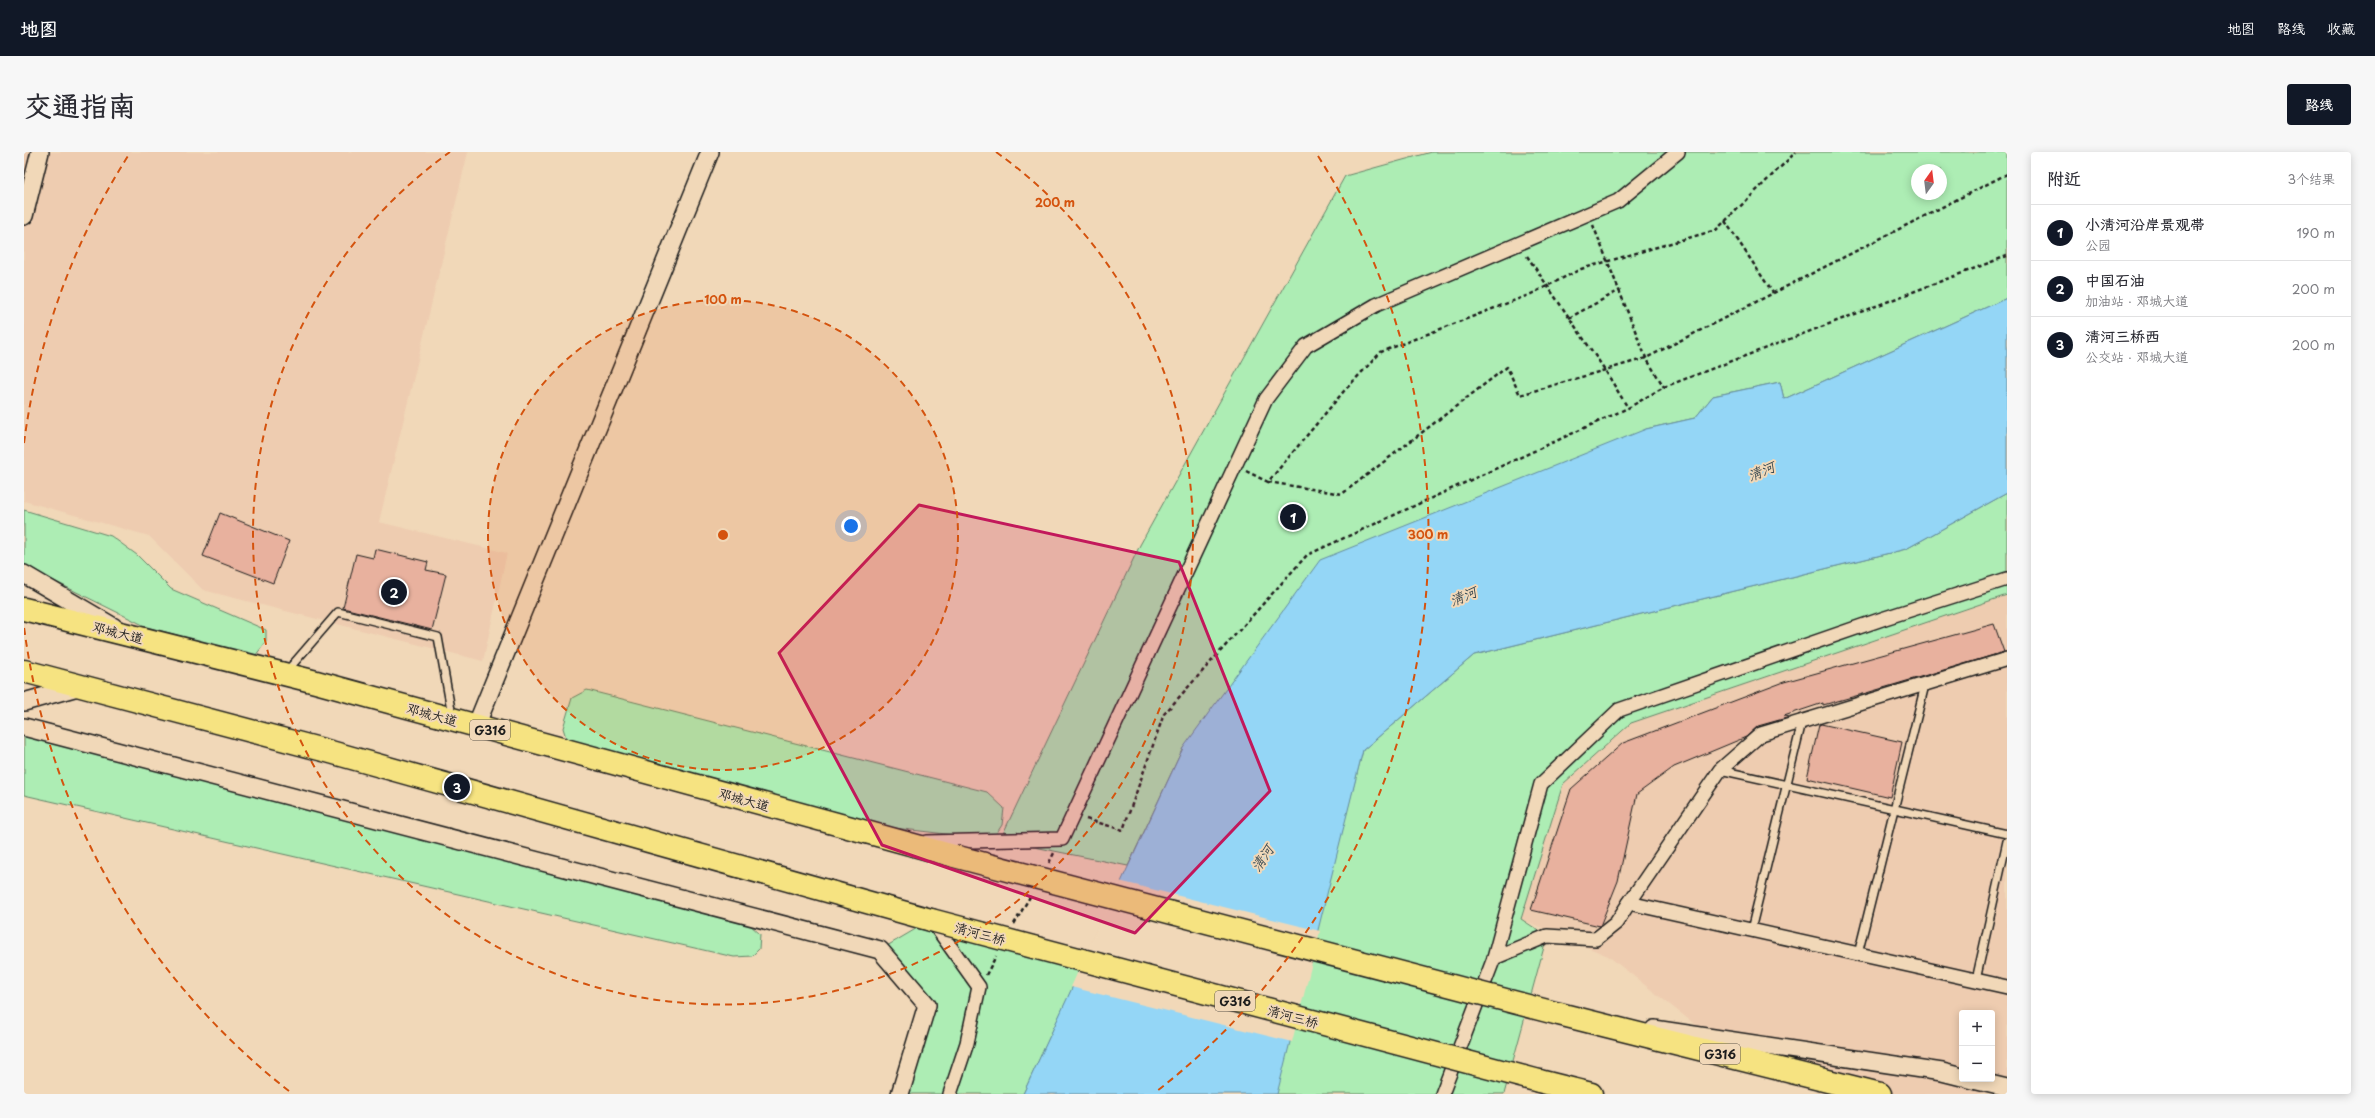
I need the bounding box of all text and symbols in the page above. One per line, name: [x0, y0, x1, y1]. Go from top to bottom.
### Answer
text: 地图: [20, 14, 58, 42]
text: 地图: [2227, 18, 2255, 39]
text: 路线: [2277, 18, 2305, 39]
text: 收藏: [2327, 18, 2355, 39]
text: 交通指南: [24, 83, 136, 126]
button: 路线: [2287, 84, 2351, 125]
north arrow: [1911, 164, 1947, 200]
text: 附近: [2047, 165, 2081, 191]
text: 3个结果: [2287, 169, 2335, 188]
text: 200 m: [1035, 193, 1075, 211]
text: 小清河沿岸景观带: [2085, 212, 2205, 235]
text: 1: [2057, 223, 2063, 242]
text: 190 m: [2296, 223, 2335, 242]
text: 公园: [2085, 235, 2111, 254]
text: 中国石油: [2085, 268, 2145, 291]
text: 2: [2055, 279, 2065, 298]
text: 200 m: [2292, 279, 2335, 298]
text: 100 m: [704, 290, 742, 308]
text: 加油站 · 邓城大道: [2085, 291, 2188, 310]
text: 清河三桥西: [2085, 324, 2160, 347]
text: 3: [2056, 335, 2064, 354]
text: 200 m: [2292, 335, 2335, 354]
text: 公交站 · 邓城大道: [2085, 347, 2188, 366]
water label: 清河: [1744, 455, 1780, 486]
pin: 1: [1280, 502, 1306, 532]
your location: [841, 516, 861, 536]
text: 300 m: [1408, 525, 1448, 543]
centre of rings: [716, 528, 730, 542]
pin: 2: [381, 577, 407, 607]
water label: 清河: [1446, 580, 1482, 611]
street label: 邓城大道: [90, 616, 146, 648]
street label: 邓城大道: [404, 698, 460, 730]
road number: G316: [470, 720, 510, 740]
pin: 3: [444, 772, 470, 802]
street label: 邓城大道: [716, 783, 772, 815]
water label: 清河: [1245, 839, 1280, 875]
street label: 清河三桥: [952, 917, 1008, 949]
road number: G316: [1215, 991, 1255, 1011]
street label: 清河三桥: [1265, 1000, 1321, 1032]
map controls: [1959, 1010, 1995, 1082]
button: +: [1959, 1010, 1995, 1046]
road number: G316: [1700, 1044, 1740, 1064]
button: −: [1959, 1046, 1995, 1082]

